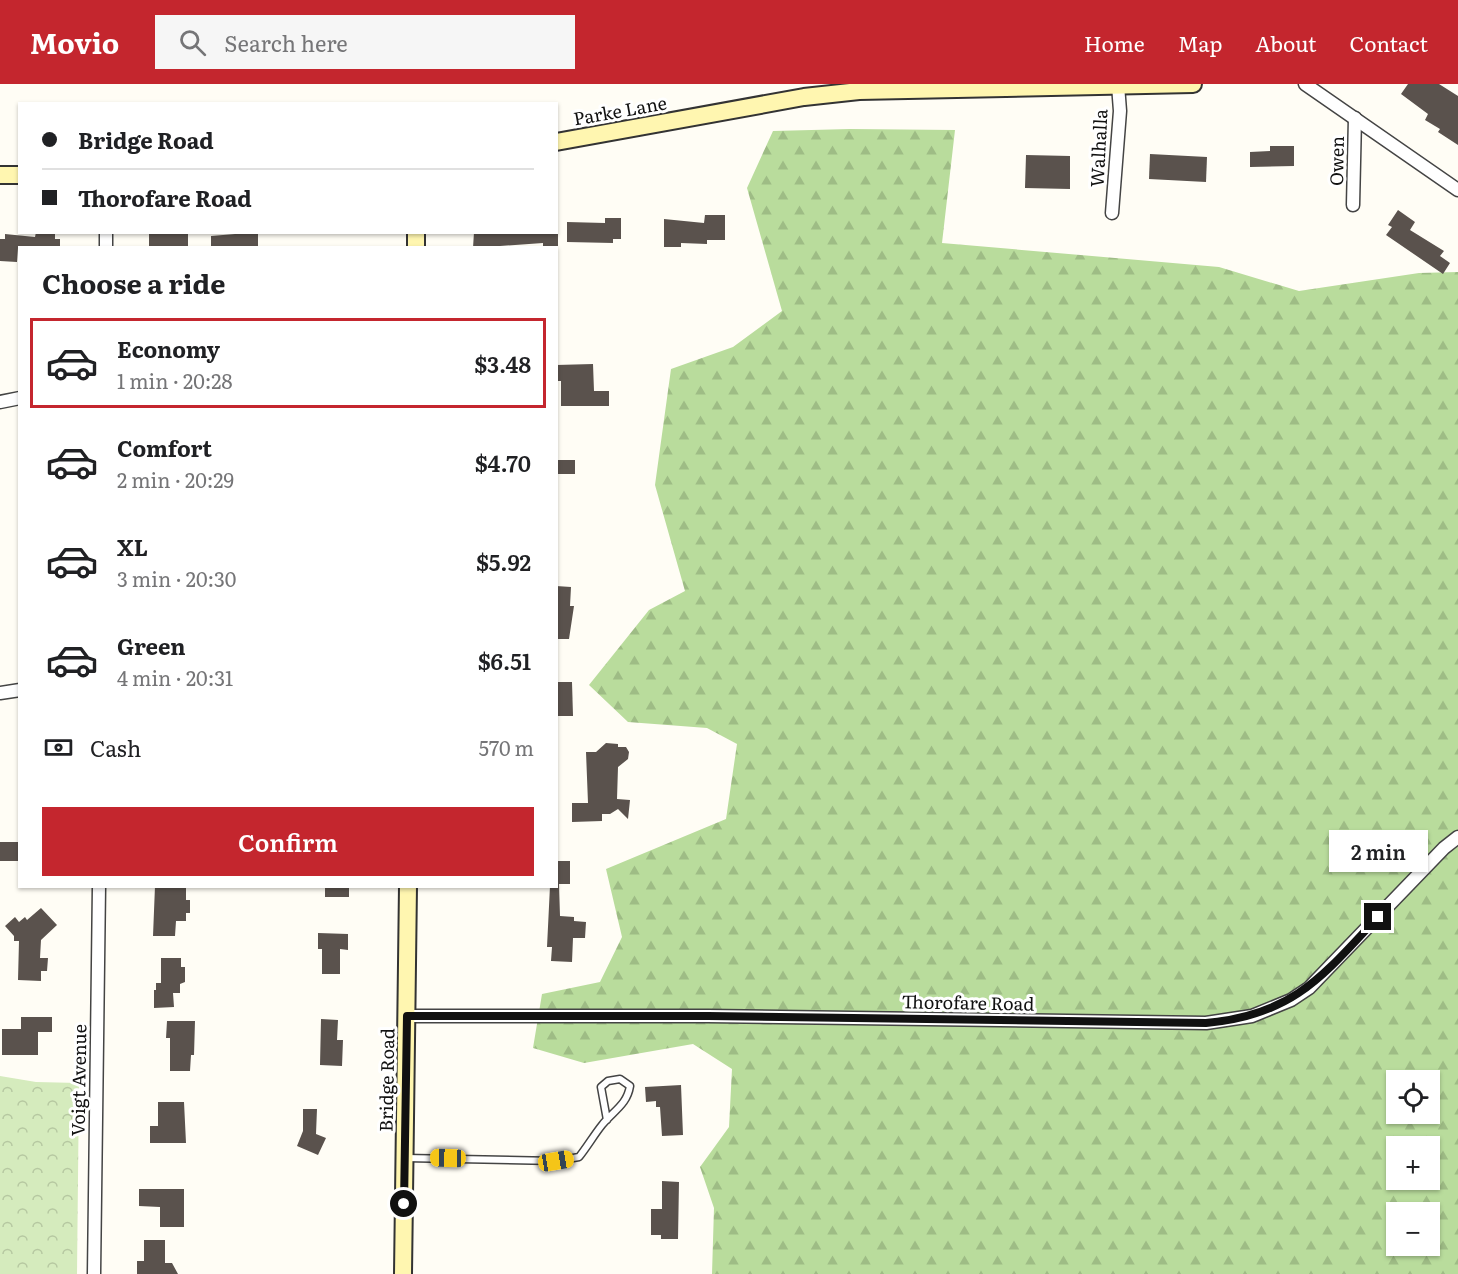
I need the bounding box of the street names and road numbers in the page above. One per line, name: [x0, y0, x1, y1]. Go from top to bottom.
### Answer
street label: Parke Lane: [571, 89, 669, 131]
street label: Walhalla: [1082, 108, 1114, 188]
street label: Owen: [1322, 136, 1350, 186]
street label: Thorofare Road: [901, 987, 1035, 1017]
street label: Voigt Avenue: [64, 1024, 92, 1136]
street label: Bridge Road: [372, 1028, 400, 1132]

